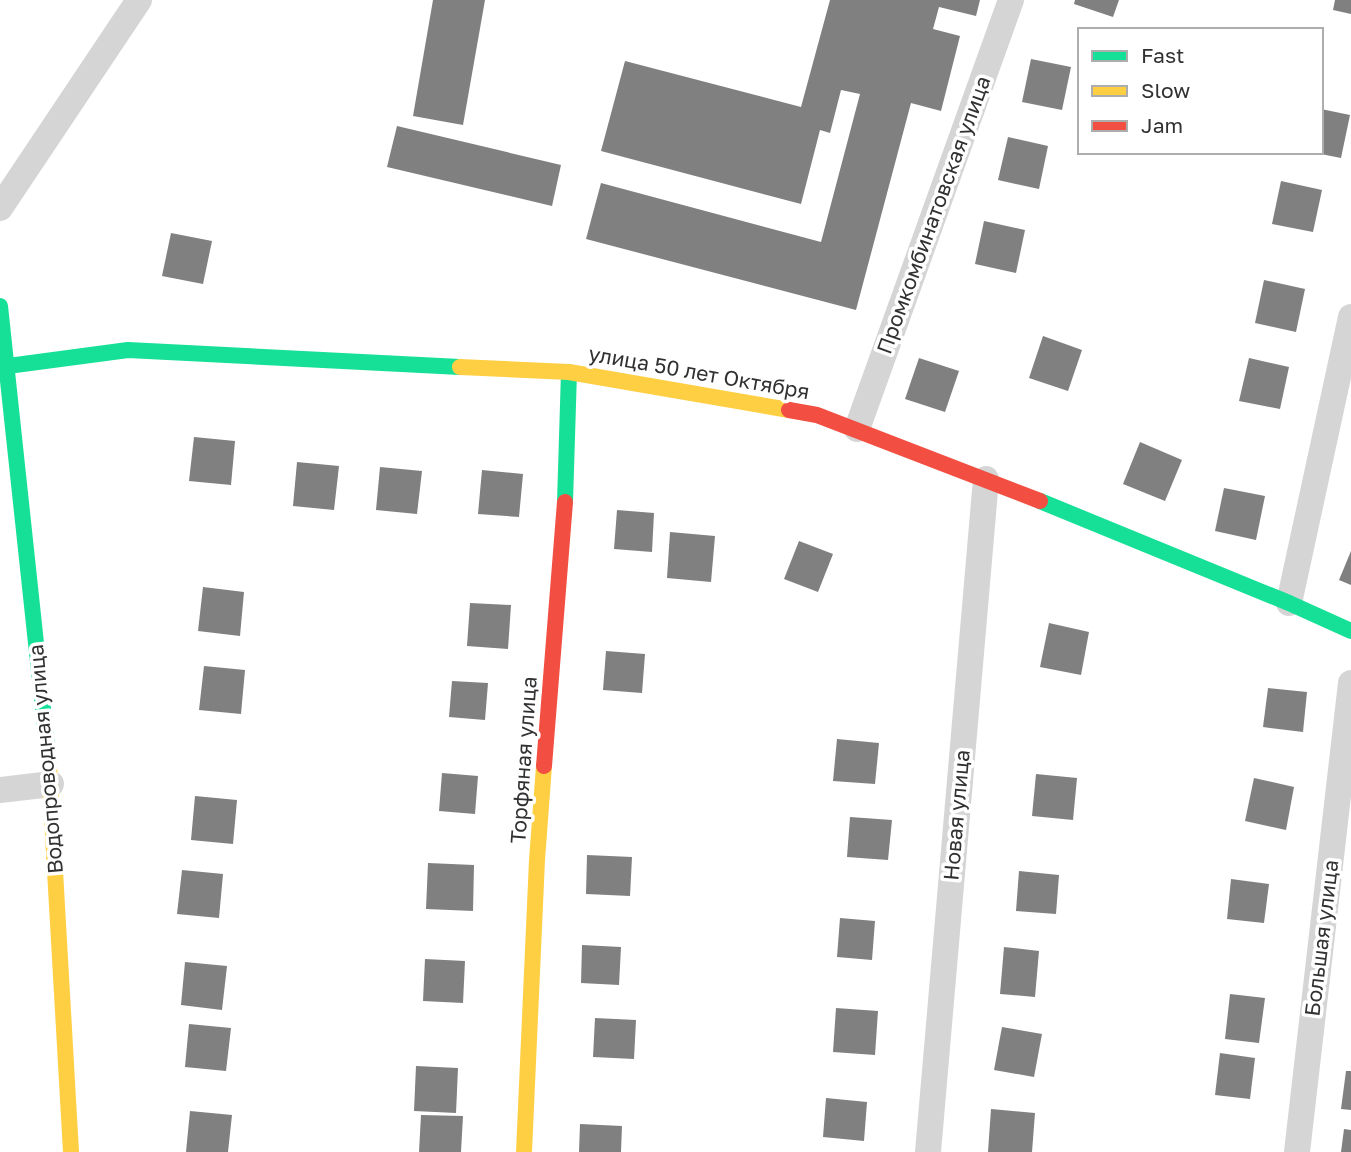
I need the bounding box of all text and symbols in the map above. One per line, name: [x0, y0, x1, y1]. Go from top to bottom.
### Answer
legend: [1078, 28, 1323, 154]
text: Fast: [1141, 42, 1184, 68]
street label: Промкомбинатовская улица: [871, 72, 996, 357]
text: Slow: [1141, 77, 1190, 103]
text: Jam: [1141, 112, 1183, 138]
street label: улица 50 лет Октября: [587, 340, 812, 404]
street label: Водопроводная улица: [22, 643, 68, 875]
street label: Торфяная улица: [504, 675, 542, 844]
street label: Новая улица: [937, 749, 975, 881]
street label: Большая улица: [1299, 858, 1343, 1018]

